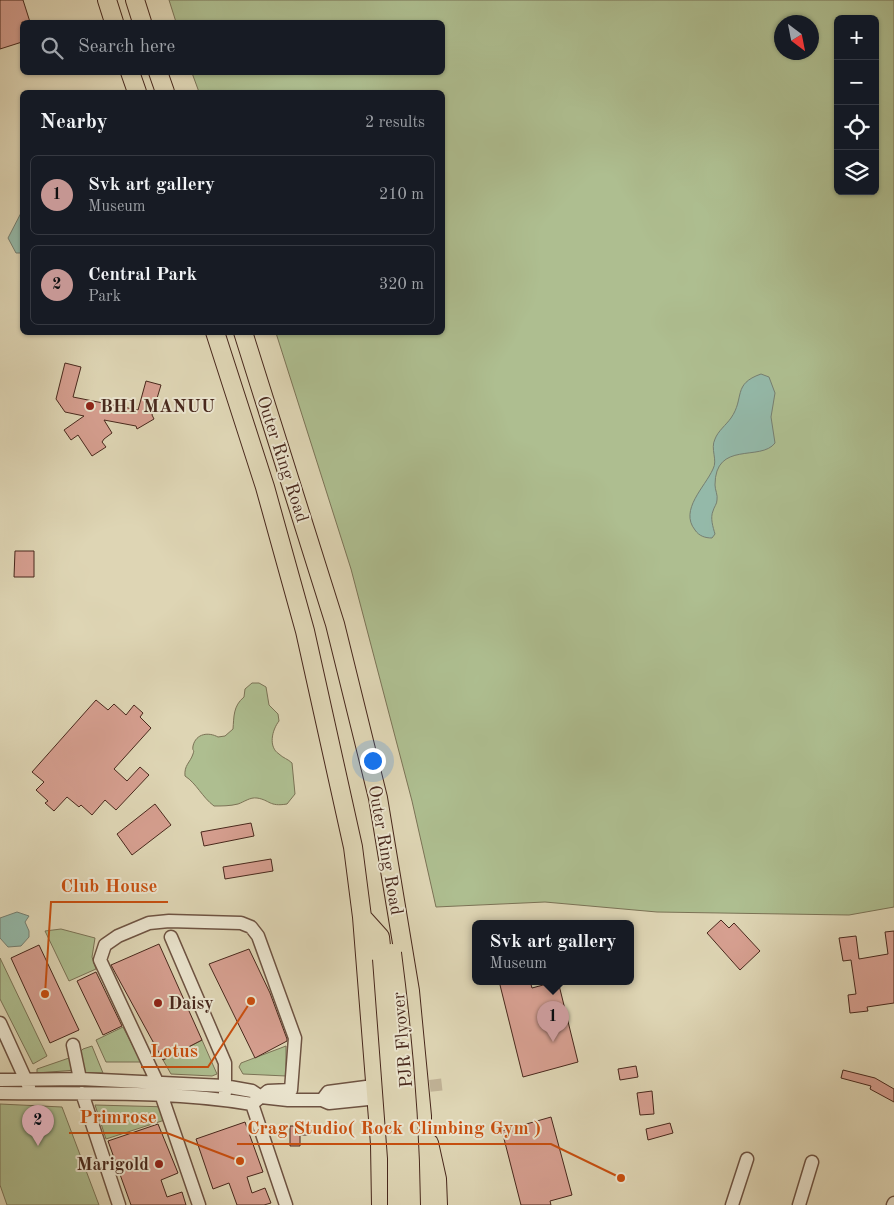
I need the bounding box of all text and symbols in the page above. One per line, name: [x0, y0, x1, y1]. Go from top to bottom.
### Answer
north arrow: [774, 15, 819, 60]
map controls: [834, 15, 879, 195]
button: +: [834, 15, 879, 60]
search box: [20, 20, 445, 75]
icon: search: [38, 34, 66, 62]
text: Search here: [78, 38, 175, 57]
button: −: [834, 60, 879, 105]
button: locate: [834, 105, 879, 150]
text: Nearby: [40, 112, 108, 133]
text: 2 results: [365, 115, 425, 131]
button: layers: [834, 150, 879, 195]
text: Svk art gallery: [88, 176, 215, 195]
text: 1: [52, 187, 62, 203]
text: 210 m: [379, 187, 424, 203]
text: Museum: [88, 199, 146, 215]
text: Central Park: [88, 266, 197, 285]
text: 2: [52, 277, 62, 293]
text: 320 m: [379, 277, 424, 293]
text: Park: [88, 289, 121, 305]
street label: Outer Ring Road: [253, 394, 311, 525]
place label: BH1 MANUU: [100, 398, 215, 416]
marker: BH1 MANUU: [84, 400, 96, 412]
your location: [360, 748, 386, 774]
street label: Outer Ring Road: [365, 784, 405, 917]
callout: Club House: [51, 868, 168, 902]
text: Club House: [60, 878, 158, 897]
popup: [472, 920, 634, 985]
text: Svk art gallery: [490, 933, 617, 952]
text: Museum: [490, 956, 547, 972]
street label: PJR Flyover: [390, 991, 416, 1088]
place label: Daisy: [168, 995, 214, 1013]
marker: Daisy: [152, 997, 164, 1009]
pin: 1: [537, 1001, 569, 1042]
callout: Lotus: [141, 1033, 208, 1067]
text: Lotus: [150, 1043, 198, 1062]
callout: Primrose: [69, 1099, 167, 1133]
pin: 2: [22, 1105, 54, 1146]
text: Primrose: [79, 1109, 157, 1128]
callout: Crag Studio( Rock Climbing Gym ): [237, 1110, 551, 1144]
text: Crag Studio( Rock Climbing Gym ): [247, 1120, 541, 1139]
place label: Marigold: [76, 1156, 149, 1174]
marker: Marigold: [153, 1158, 165, 1170]

